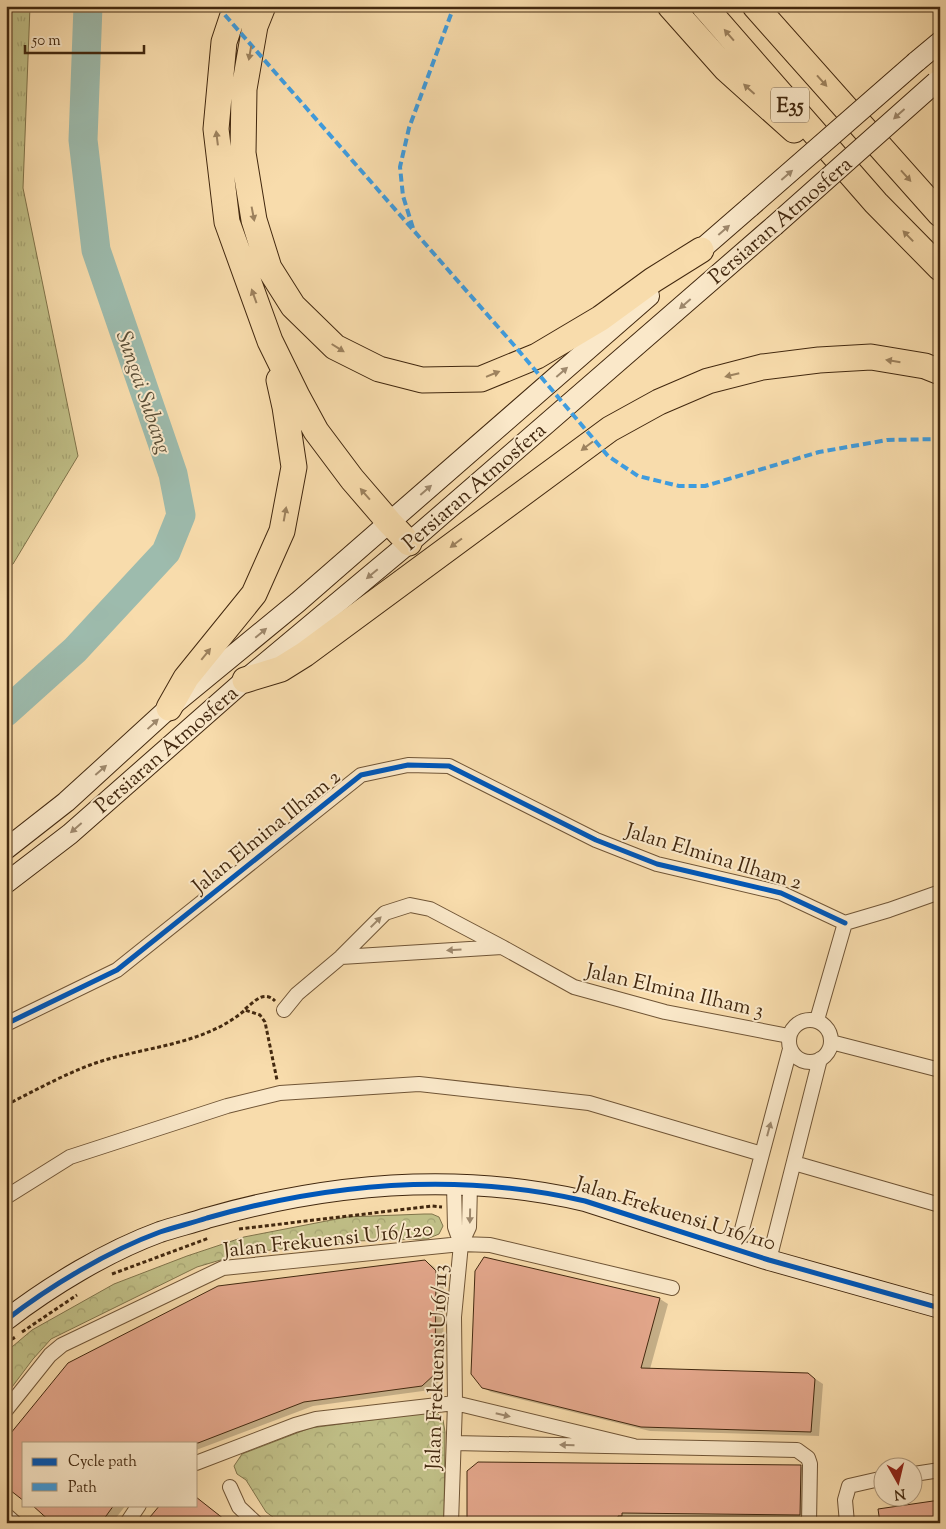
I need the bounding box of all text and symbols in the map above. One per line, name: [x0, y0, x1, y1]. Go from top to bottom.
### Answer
scale bar: [25, 22, 144, 54]
one-way arrow: [723, 29, 735, 41]
text: 50 m: [31, 31, 61, 52]
one-way arrow: [246, 46, 254, 62]
one-way arrow: [816, 75, 828, 87]
one-way arrow: [743, 83, 755, 95]
road number: E35: [771, 88, 809, 122]
one-way arrow: [894, 108, 906, 120]
one-way arrow: [213, 130, 221, 146]
street label: Persiaran Atmosfera: [703, 150, 860, 292]
one-way arrow: [780, 169, 793, 180]
one-way arrow: [901, 170, 912, 183]
one-way arrow: [250, 207, 258, 223]
one-way arrow: [717, 225, 730, 236]
one-way arrow: [902, 230, 914, 242]
one-way arrow: [250, 288, 257, 303]
one-way arrow: [678, 299, 691, 310]
water label: Sungai Subang: [106, 327, 178, 459]
one-way arrow: [331, 343, 345, 352]
one-way arrow: [884, 356, 900, 364]
one-way arrow: [555, 366, 568, 377]
one-way arrow: [486, 370, 500, 378]
one-way arrow: [724, 371, 739, 379]
street label: Persiaran Atmosfera: [397, 416, 554, 558]
one-way arrow: [580, 441, 594, 451]
one-way arrow: [420, 485, 432, 496]
one-way arrow: [359, 487, 370, 500]
one-way arrow: [282, 506, 290, 522]
one-way arrow: [449, 538, 463, 548]
one-way arrow: [366, 568, 379, 579]
one-way arrow: [254, 627, 267, 638]
one-way arrow: [200, 647, 211, 660]
street label: Persiaran Atmosfera: [89, 679, 246, 821]
one-way arrow: [146, 718, 158, 730]
street label: Jalan Elmina Ilham 2: [186, 763, 348, 902]
one-way arrow: [94, 765, 107, 776]
street label: Jalan Elmina Ilham 2: [621, 817, 805, 899]
one-way arrow: [71, 822, 83, 834]
one-way arrow: [369, 917, 381, 929]
one-way arrow: [445, 946, 461, 954]
street label: Jalan Elmina Ilham 3: [582, 957, 766, 1027]
one-way arrow: [765, 1122, 773, 1137]
street label: Jalan Frekuensi U16/110: [571, 1170, 779, 1260]
one-way arrow: [465, 1208, 473, 1224]
street label: Jalan Frekuensi U16/120: [221, 1215, 435, 1267]
street label: Jalan Frekuensi U16/113: [419, 1264, 457, 1471]
one-way arrow: [495, 1411, 510, 1419]
one-way arrow: [559, 1440, 575, 1448]
legend: [22, 1442, 198, 1506]
text: Cycle path: [68, 1452, 137, 1473]
north arrow: [874, 1456, 924, 1506]
text: Path: [68, 1478, 97, 1499]
text: N: [893, 1482, 906, 1504]

